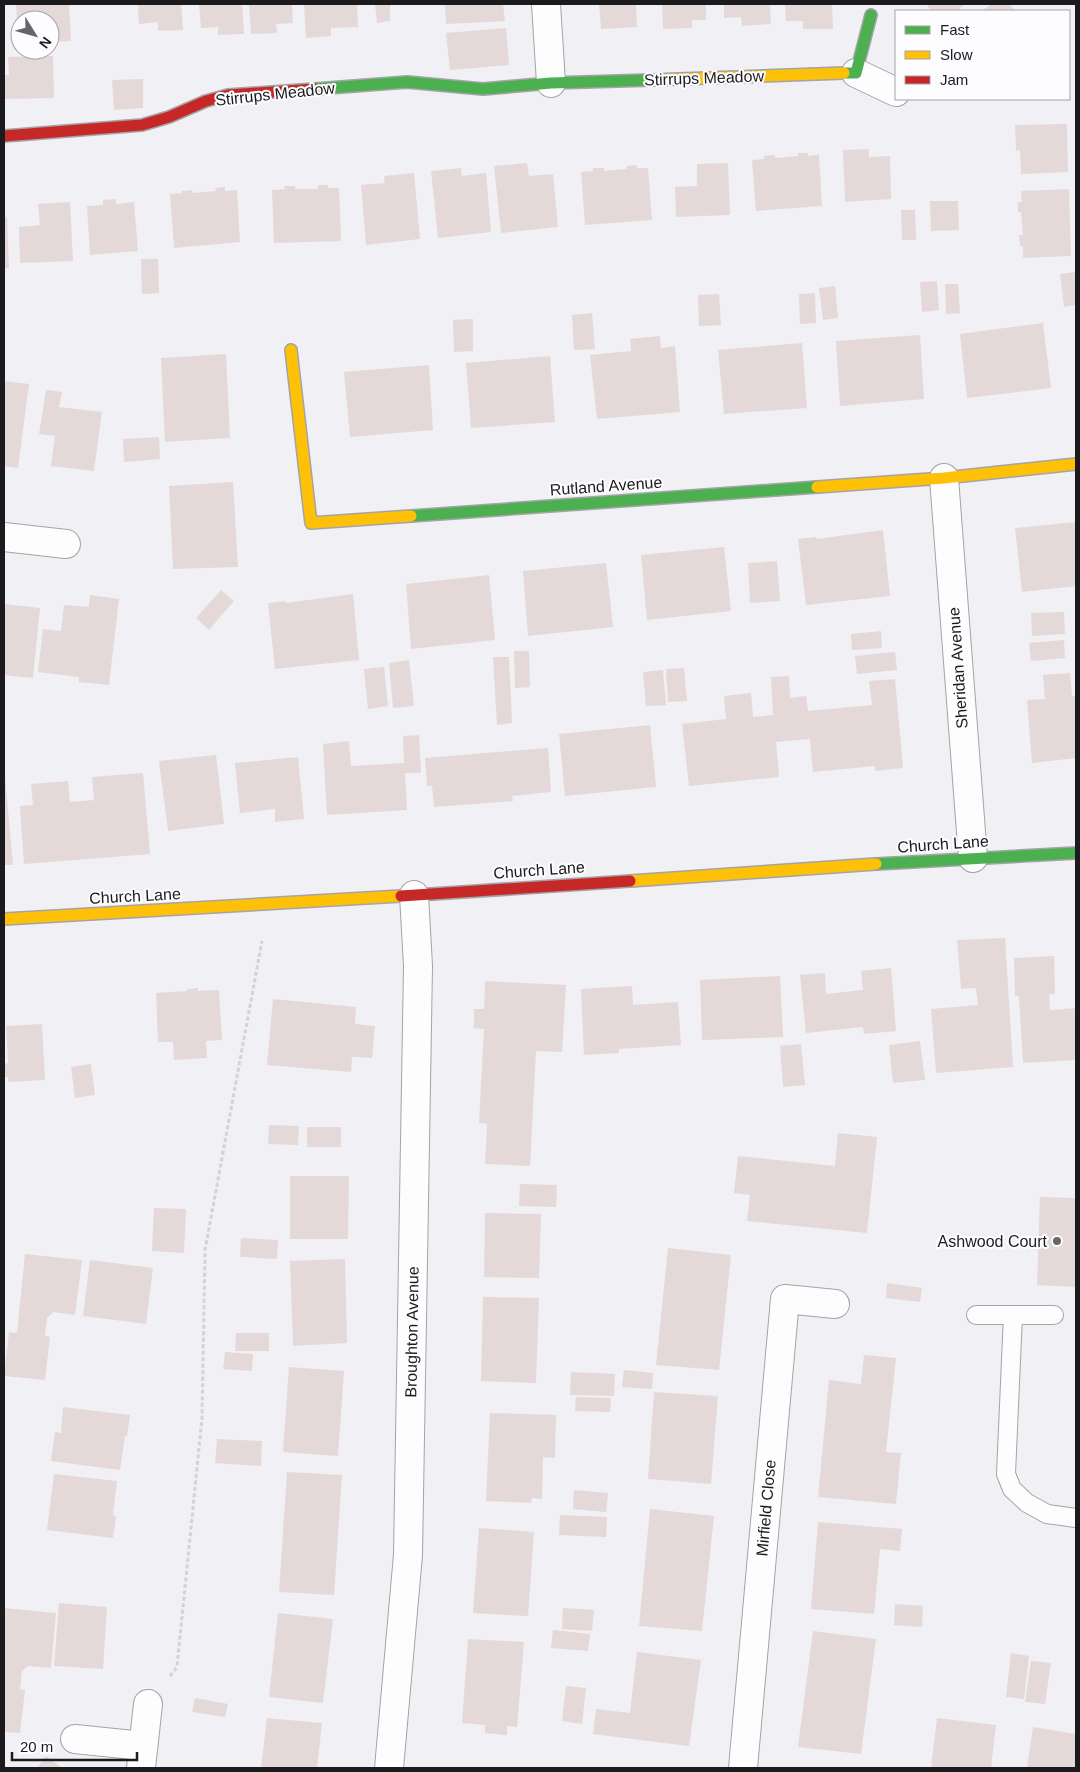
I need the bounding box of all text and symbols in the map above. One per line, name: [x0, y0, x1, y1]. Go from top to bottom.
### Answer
north arrow: [10, 10, 60, 60]
legend: [895, 10, 1070, 100]
text: Fast: [940, 21, 970, 38]
text: N: [36, 34, 55, 52]
text: Slow: [940, 46, 973, 63]
street label: Stirrups Meadow: [644, 67, 765, 89]
text: Jam: [940, 71, 968, 88]
street label: Stirrups Meadow: [214, 79, 336, 109]
street label: Rutland Avenue: [549, 474, 663, 498]
street label: Sheridan Avenue: [945, 607, 971, 729]
street label: Church Lane: [897, 832, 989, 856]
street label: Church Lane: [493, 858, 585, 882]
street label: Church Lane: [89, 885, 181, 907]
place label: Ashwood Court: [938, 1233, 1048, 1250]
marker: Ashwood Court: [1051, 1235, 1063, 1247]
street label: Broughton Avenue: [402, 1266, 422, 1398]
street label: Mirfield Close: [753, 1459, 779, 1557]
scale bar: [12, 1730, 138, 1762]
text: 20 m: [20, 1738, 53, 1755]

